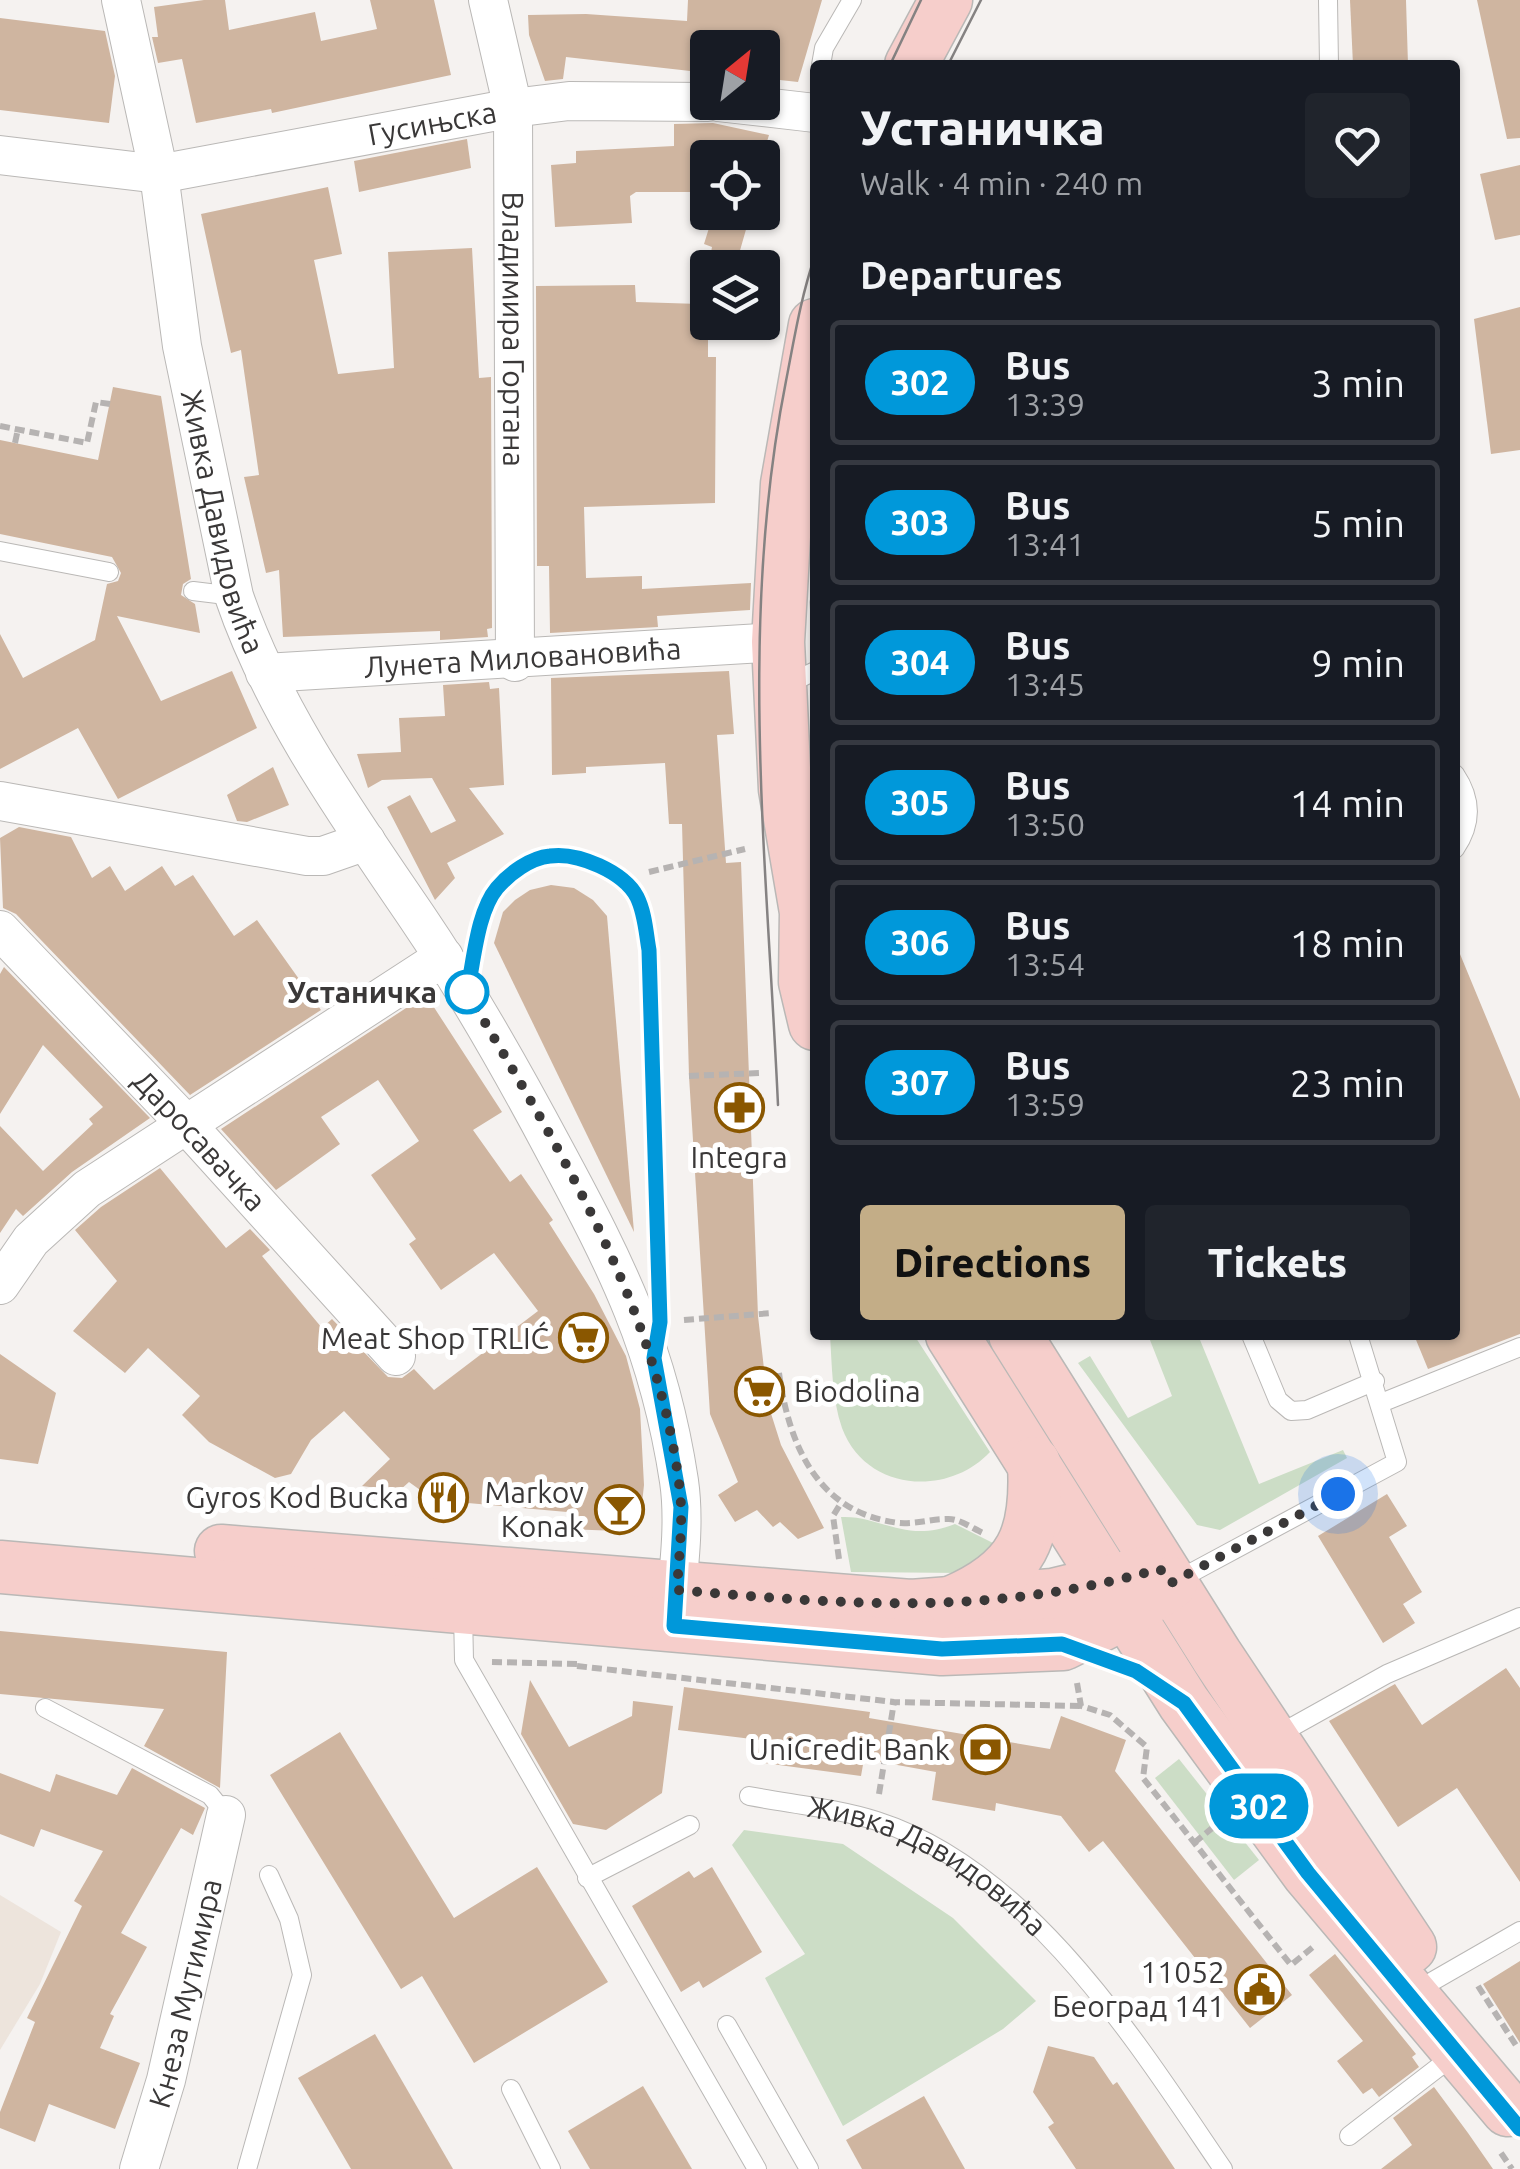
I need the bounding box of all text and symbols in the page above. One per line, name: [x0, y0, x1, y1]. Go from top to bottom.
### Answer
north arrow: [690, 30, 780, 120]
map controls: [690, 30, 780, 340]
button: heart: [1305, 93, 1410, 198]
street label: Гусињска: [365, 94, 499, 152]
text: Устаничка: [860, 100, 1105, 154]
button: locate: [690, 140, 780, 230]
text: Walk · 4 min · 240 m: [860, 165, 1143, 201]
street label: Владимира Гортана: [496, 191, 531, 467]
button: layers: [690, 250, 780, 340]
text: Departures: [860, 254, 1062, 296]
text: Bus: [1005, 344, 1070, 386]
text: 302: [890, 362, 950, 402]
text: 3 min: [1311, 362, 1405, 404]
text: 13:39: [1005, 386, 1085, 422]
street label: Живка Давидовића: [175, 387, 272, 659]
text: Bus: [1005, 484, 1070, 526]
text: 303: [890, 502, 950, 542]
text: 5 min: [1311, 502, 1405, 544]
text: 13:41: [1005, 526, 1085, 562]
text: Bus: [1005, 624, 1070, 666]
street label: Лунета Миловановића: [363, 631, 682, 684]
text: 304: [890, 642, 950, 682]
text: 9 min: [1311, 642, 1405, 684]
text: 13:45: [1005, 666, 1085, 702]
text: Bus: [1005, 764, 1070, 806]
text: 305: [890, 782, 950, 822]
text: 14 min: [1290, 782, 1405, 824]
text: 13:50: [1005, 806, 1085, 842]
text: Bus: [1005, 904, 1070, 946]
text: 306: [890, 922, 950, 962]
text: 18 min: [1290, 922, 1405, 964]
text: 13:54: [1005, 946, 1085, 982]
marker: Устаничка: [446, 971, 488, 1013]
place label: Устаничка: [287, 975, 437, 1009]
text: Bus: [1005, 1044, 1070, 1086]
text: 307: [890, 1062, 950, 1102]
text: 23 min: [1290, 1062, 1405, 1104]
street label: Даросавачка: [126, 1063, 273, 1218]
pharmacy icon: Integra: [713, 1082, 765, 1134]
text: 13:59: [1005, 1086, 1085, 1122]
place label: Integra: [690, 1140, 788, 1174]
button: Directions: [860, 1205, 1125, 1320]
button: Tickets: [1145, 1205, 1410, 1320]
supermarket icon: Meat Shop TRLIĆ: [558, 1312, 610, 1364]
place label: Meat Shop TRLIĆ: [321, 1321, 549, 1355]
supermarket icon: Biodolina: [733, 1365, 785, 1417]
place label: Biodolina: [794, 1374, 921, 1408]
your location: [1313, 1469, 1363, 1519]
restaurant icon: Gyros Kod Bucka: [418, 1471, 470, 1523]
place label: Markov Konak: [484, 1475, 584, 1543]
place label: Gyros Kod Bucka: [186, 1480, 409, 1514]
bar icon: Markov Konak: [593, 1483, 645, 1535]
bank icon: UniCredit Bank: [959, 1723, 1011, 1775]
place label: UniCredit Bank: [749, 1732, 950, 1766]
line badge: 302: [1202, 1774, 1316, 1838]
text: 302: [1229, 1786, 1289, 1826]
street label: Живка Давидовића: [805, 1789, 1054, 1942]
street label: Кнеза Мутимира: [142, 1875, 228, 2112]
place label: 11052 Београд 141: [1052, 1955, 1225, 2023]
public building icon: 11052 Београд 141: [1234, 1963, 1286, 2015]

